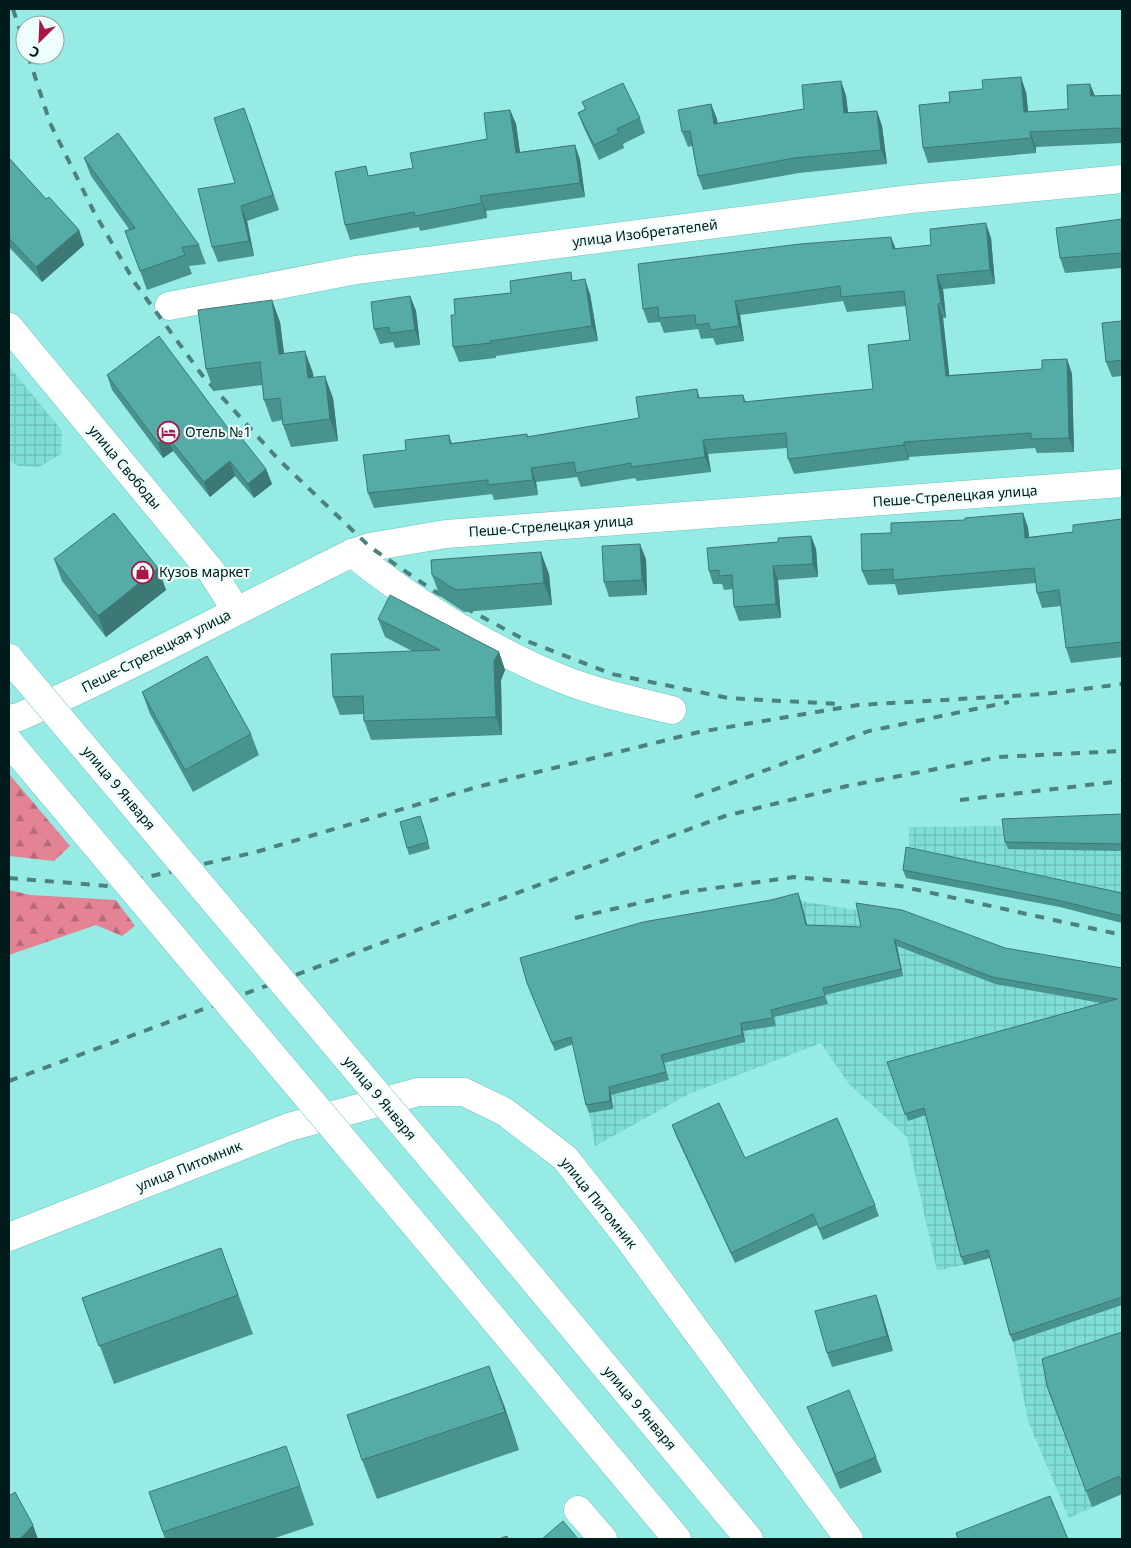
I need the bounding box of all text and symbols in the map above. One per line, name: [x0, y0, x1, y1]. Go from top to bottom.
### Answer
north arrow: [15, 15, 65, 65]
text: С: [27, 42, 42, 63]
street label: улица Изобретателей: [571, 214, 719, 251]
hotel icon: Отель №1: [157, 420, 181, 444]
street label: улица Свободы: [85, 421, 166, 513]
place label: Отель №1: [185, 422, 252, 441]
street label: Пеше-Стрелецкая улица: [872, 480, 1038, 511]
street label: Пеше-Стрелецкая улица: [468, 510, 634, 541]
shop icon: Кузов маркет: [131, 560, 155, 584]
place label: Кузов маркет: [159, 562, 250, 581]
street label: Пеше-Стрелецкая улица: [78, 605, 234, 697]
street label: улица 9 Января: [78, 741, 160, 834]
street label: улица 9 Января: [339, 1051, 421, 1144]
street label: улица Питомник: [133, 1135, 245, 1195]
street label: улица Питомник: [557, 1153, 643, 1253]
street label: улица 9 Января: [599, 1361, 681, 1454]

